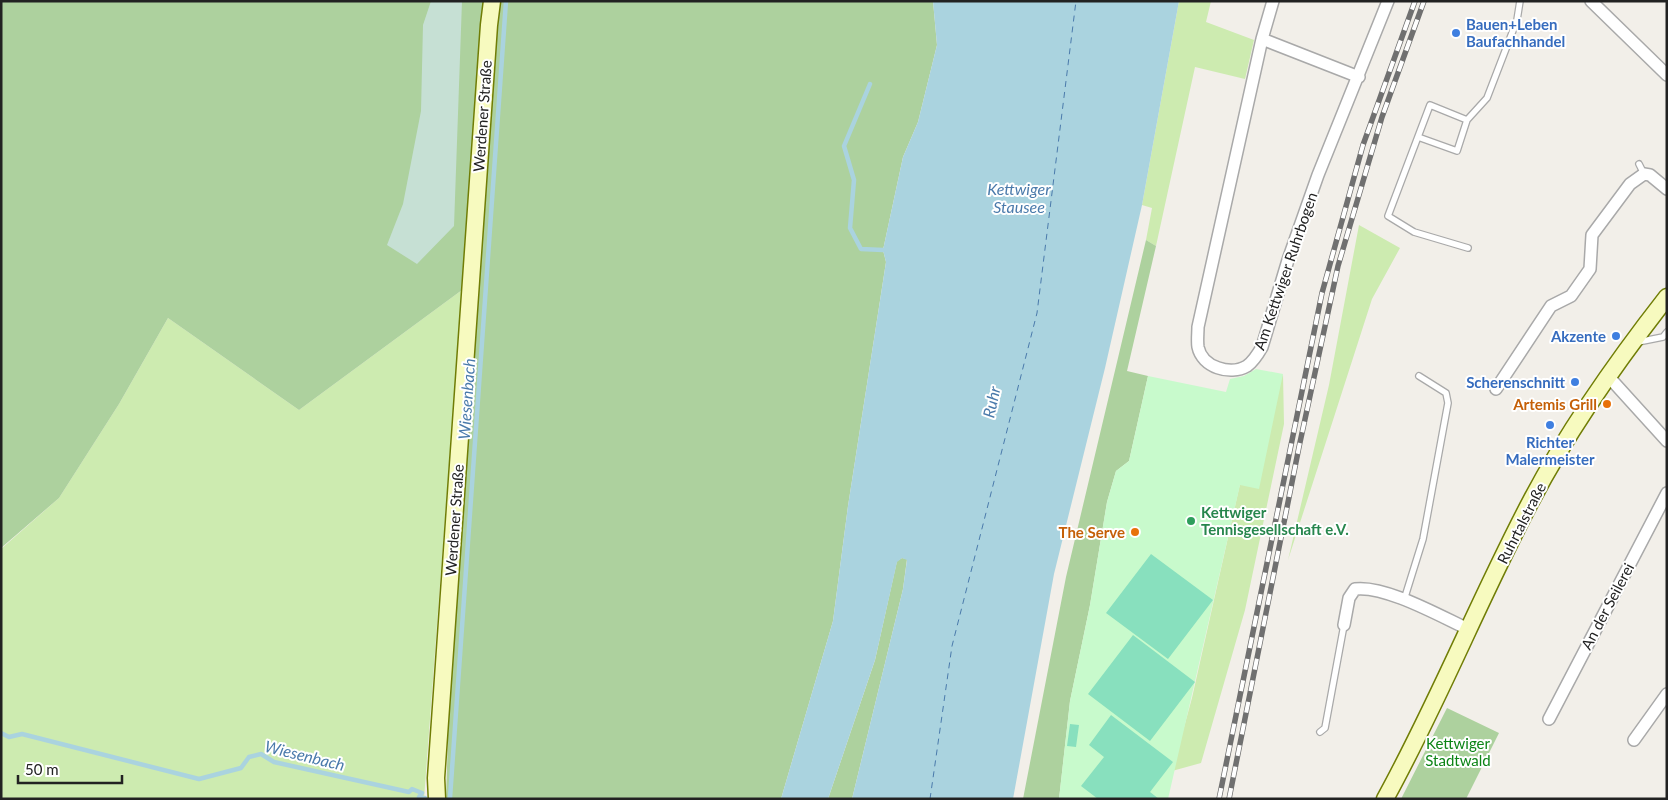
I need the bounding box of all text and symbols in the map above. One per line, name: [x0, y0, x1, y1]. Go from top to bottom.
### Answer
place label: Bauen+Leben Baufachhandel: [1466, 15, 1565, 50]
marker: Bauen+Leben Baufachhandel: [1450, 27, 1462, 39]
street label: Werdener Straße: [469, 59, 495, 172]
water label: Kettwiger Stausee: [987, 179, 1051, 216]
street label: Am Kettwiger Ruhrbogen: [1249, 190, 1321, 352]
place label: Akzente: [1550, 327, 1606, 345]
marker: Akzente: [1610, 330, 1622, 342]
water label: Wiesenbach: [454, 358, 478, 440]
place label: Scherenschnitt: [1466, 373, 1565, 391]
marker: Scherenschnitt: [1569, 376, 1581, 388]
water label: Ruhr: [978, 384, 1004, 419]
place label: Artemis Grill: [1512, 395, 1597, 413]
marker: Artemis Grill: [1601, 398, 1613, 410]
marker: Richter Malermeister: [1544, 419, 1556, 431]
place label: Richter Malermeister: [1505, 433, 1595, 468]
street label: Werdener Straße: [441, 463, 467, 576]
street label: Ruhrtalstraße: [1493, 479, 1549, 567]
place label: Kettwiger Tennisgesellschaft e.V.: [1201, 503, 1349, 538]
marker: Kettwiger Tennisgesellschaft e.V.: [1185, 515, 1197, 527]
place label: The Serve: [1059, 523, 1125, 541]
marker: The Serve: [1129, 526, 1141, 538]
street label: An der Seilerei: [1577, 560, 1637, 652]
park label: Kettwiger Stadtwald: [1425, 734, 1491, 769]
water label: Wiesenbach: [263, 736, 347, 774]
scale bar: [18, 752, 121, 784]
text: 50 m: [25, 760, 59, 778]

